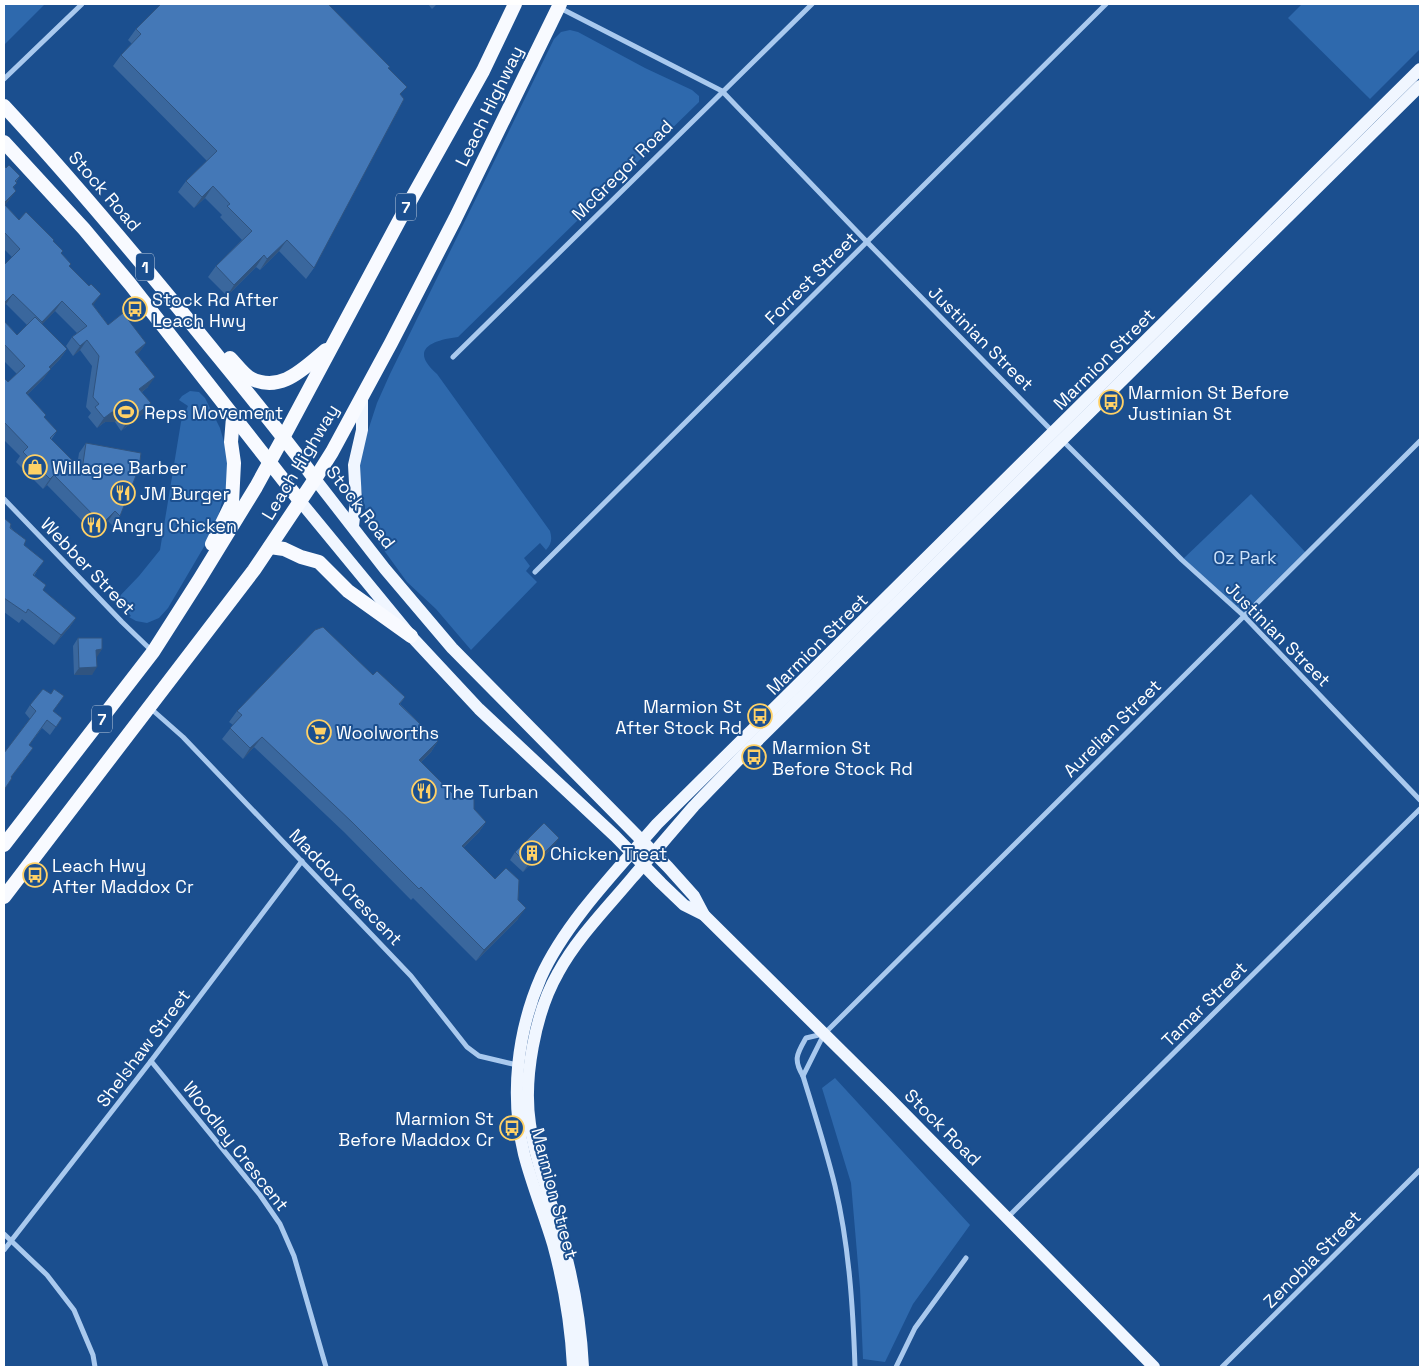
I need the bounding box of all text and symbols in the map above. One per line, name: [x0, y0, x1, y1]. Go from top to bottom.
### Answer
street label: Leach Highway: [450, 42, 528, 170]
street label: McGregor Road: [567, 115, 677, 225]
street label: Stock Road: [64, 146, 146, 236]
road number: 7: [396, 193, 416, 220]
street label: Forrest Street: [760, 227, 862, 329]
road number: 1: [136, 253, 154, 280]
street label: Justinian Street: [923, 280, 1039, 396]
place label: Stock Rd After Leach Hwy: [152, 288, 279, 332]
bus stop icon: Stock Rd After Leach Hwy: [122, 296, 148, 322]
street label: Marmion Street: [1048, 303, 1160, 415]
place label: Marmion St Before Justinian St: [1128, 381, 1289, 425]
bus stop icon: Marmion St Before Justinian St: [1098, 389, 1124, 415]
sports icon: Reps Movement: [113, 399, 139, 425]
street label: Leach Highway: [256, 400, 344, 524]
place label: Reps Movement: [144, 401, 283, 424]
shop icon: Willagee Barber: [22, 454, 48, 480]
place label: Willagee Barber: [52, 456, 187, 479]
street label: Stock Road: [321, 461, 401, 553]
restaurant icon: JM Burger: [110, 480, 136, 506]
place label: JM Burger: [140, 482, 229, 505]
restaurant icon: Angry Chicken: [81, 512, 107, 538]
street label: Webber Street: [36, 513, 140, 619]
place label: Angry Chicken: [112, 514, 237, 537]
park label: Oz Park: [1213, 546, 1277, 569]
street label: Justinian Street: [1220, 576, 1336, 692]
street label: Marmion Street: [761, 588, 873, 700]
street label: Aurelian Street: [1058, 674, 1166, 782]
place label: Marmion St After Stock Rd: [615, 695, 742, 739]
bus stop icon: Marmion St After Stock Rd: [747, 703, 773, 729]
road number: 7: [92, 706, 112, 732]
supermarket icon: Woolworths: [306, 719, 332, 745]
place label: Woolworths: [336, 721, 439, 744]
place label: Marmion St Before Stock Rd: [772, 736, 913, 780]
bus stop icon: Marmion St Before Stock Rd: [741, 744, 767, 770]
restaurant icon: The Turban: [411, 778, 437, 804]
place label: The Turban: [442, 780, 538, 803]
street label: Maddox Crescent: [284, 824, 408, 950]
building icon: Chicken Treat: [519, 840, 545, 866]
place label: Chicken Treat: [550, 842, 667, 865]
place label: Leach Hwy After Maddox Cr: [52, 854, 194, 898]
bus stop icon: Leach Hwy After Maddox Cr: [22, 862, 48, 888]
street label: Tamar Street: [1156, 956, 1252, 1052]
street label: Shelshaw Street: [91, 984, 195, 1112]
street label: Woodley Crescent: [178, 1076, 294, 1216]
street label: Stock Road: [900, 1084, 986, 1170]
place label: Marmion St Before Maddox Cr: [338, 1107, 494, 1151]
bus stop icon: Marmion St Before Maddox Cr: [499, 1115, 525, 1141]
street label: Marmion Street: [527, 1125, 583, 1261]
street label: Zenobia Street: [1258, 1205, 1366, 1313]

